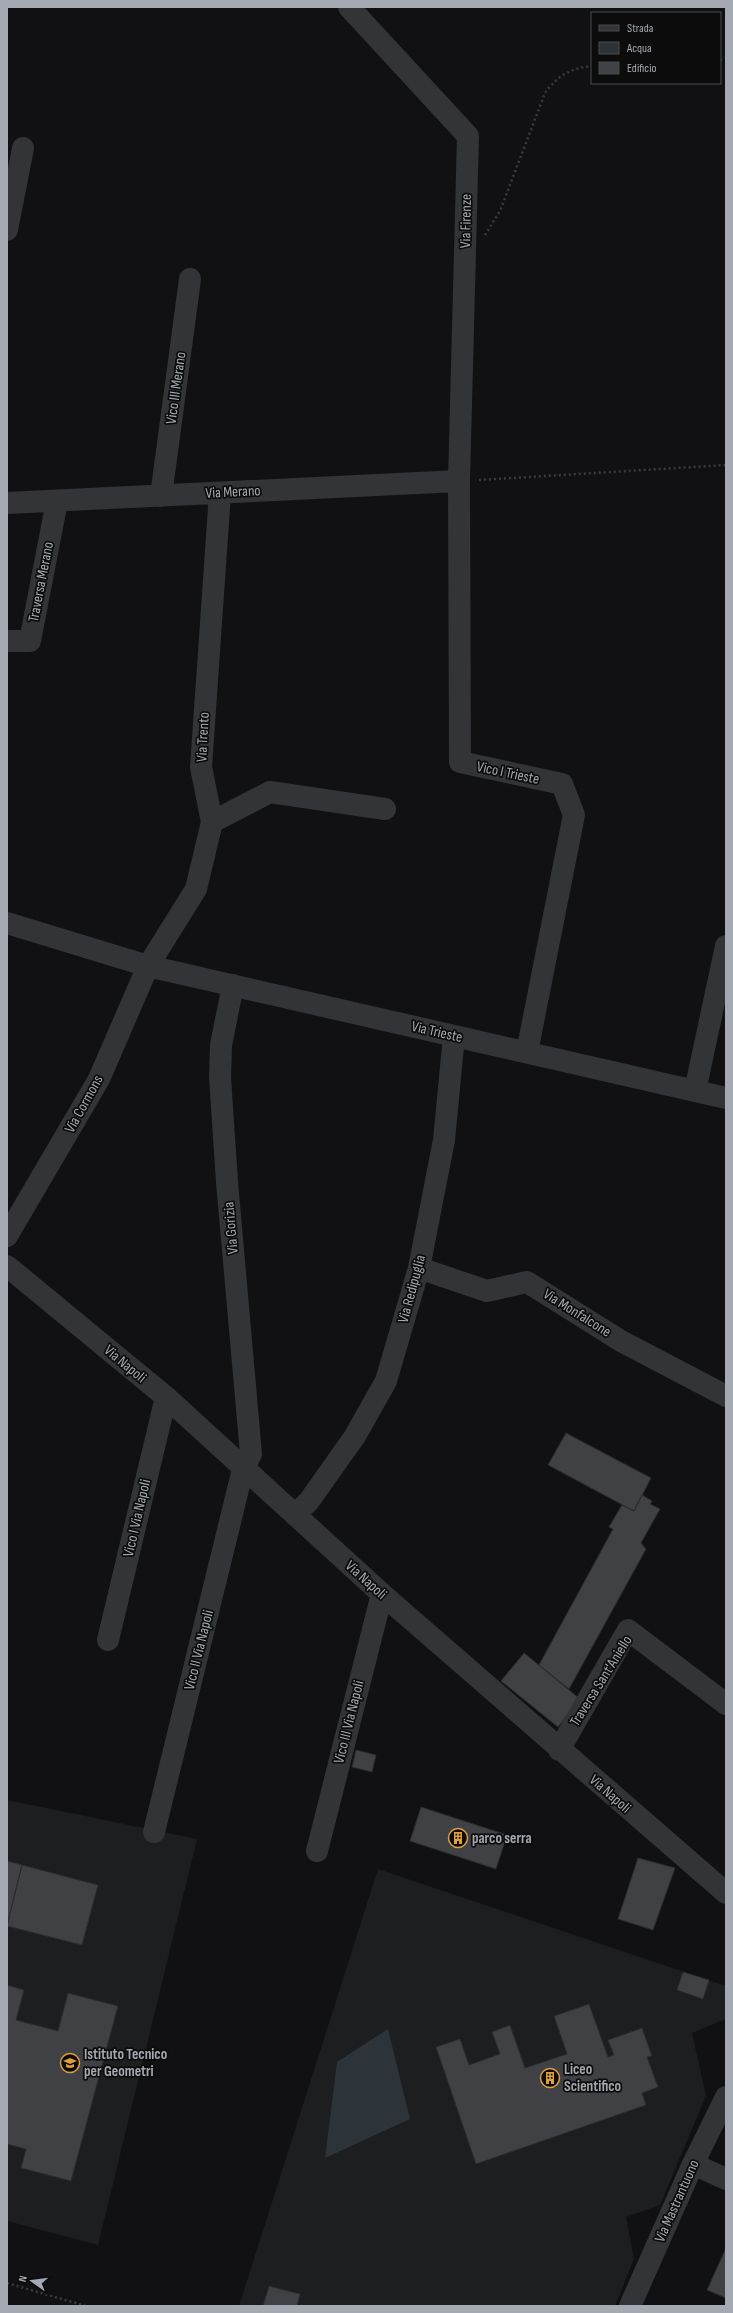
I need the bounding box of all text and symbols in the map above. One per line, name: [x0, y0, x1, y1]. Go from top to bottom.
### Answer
legend: [591, 12, 721, 84]
text: Strada: [627, 21, 654, 36]
text: Acqua: [626, 41, 652, 56]
text: Edificio: [627, 61, 656, 76]
street label: Via Firenze: [456, 194, 476, 248]
street label: Vico III Merano: [162, 351, 190, 425]
street label: Via Merano: [205, 481, 261, 503]
street label: Traversa Merano: [24, 540, 58, 624]
street label: Via Trento: [192, 712, 214, 762]
street label: Vico I Trieste: [475, 757, 541, 789]
street label: Via Trieste: [410, 1017, 464, 1047]
street label: Via Cormons: [60, 1072, 108, 1136]
street label: Via Gorizia: [219, 1201, 243, 1255]
street label: Via Redipuglia: [394, 1253, 430, 1325]
street label: Via Monfalcone: [539, 1285, 615, 1341]
street label: Via Napoli: [100, 1341, 150, 1387]
street label: Vico I Via Napoli: [119, 1477, 155, 1559]
street label: Via Napoli: [341, 1556, 391, 1604]
street label: Vico II Via Napoli: [180, 1608, 218, 1692]
street label: Traversa Sant'Aniello: [566, 1632, 636, 1730]
street label: Vico III Via Napoli: [329, 1678, 369, 1766]
street label: Via Napoli: [585, 1771, 635, 1818]
building icon: parco serra: [447, 1827, 469, 1849]
place label: parco serra: [472, 1829, 532, 1848]
place label: Istituto Tecnico per Geometri: [84, 2045, 167, 2081]
school or university icon: Istituto Tecnico per Geometri: [59, 2052, 81, 2074]
place label: Liceo Scientifico: [564, 2060, 621, 2096]
building icon: Liceo Scientifico: [539, 2067, 561, 2089]
street label: Via Mastrantuono: [650, 2157, 704, 2245]
north arrow: [12, 2261, 52, 2301]
text: N: [16, 2274, 30, 2283]

